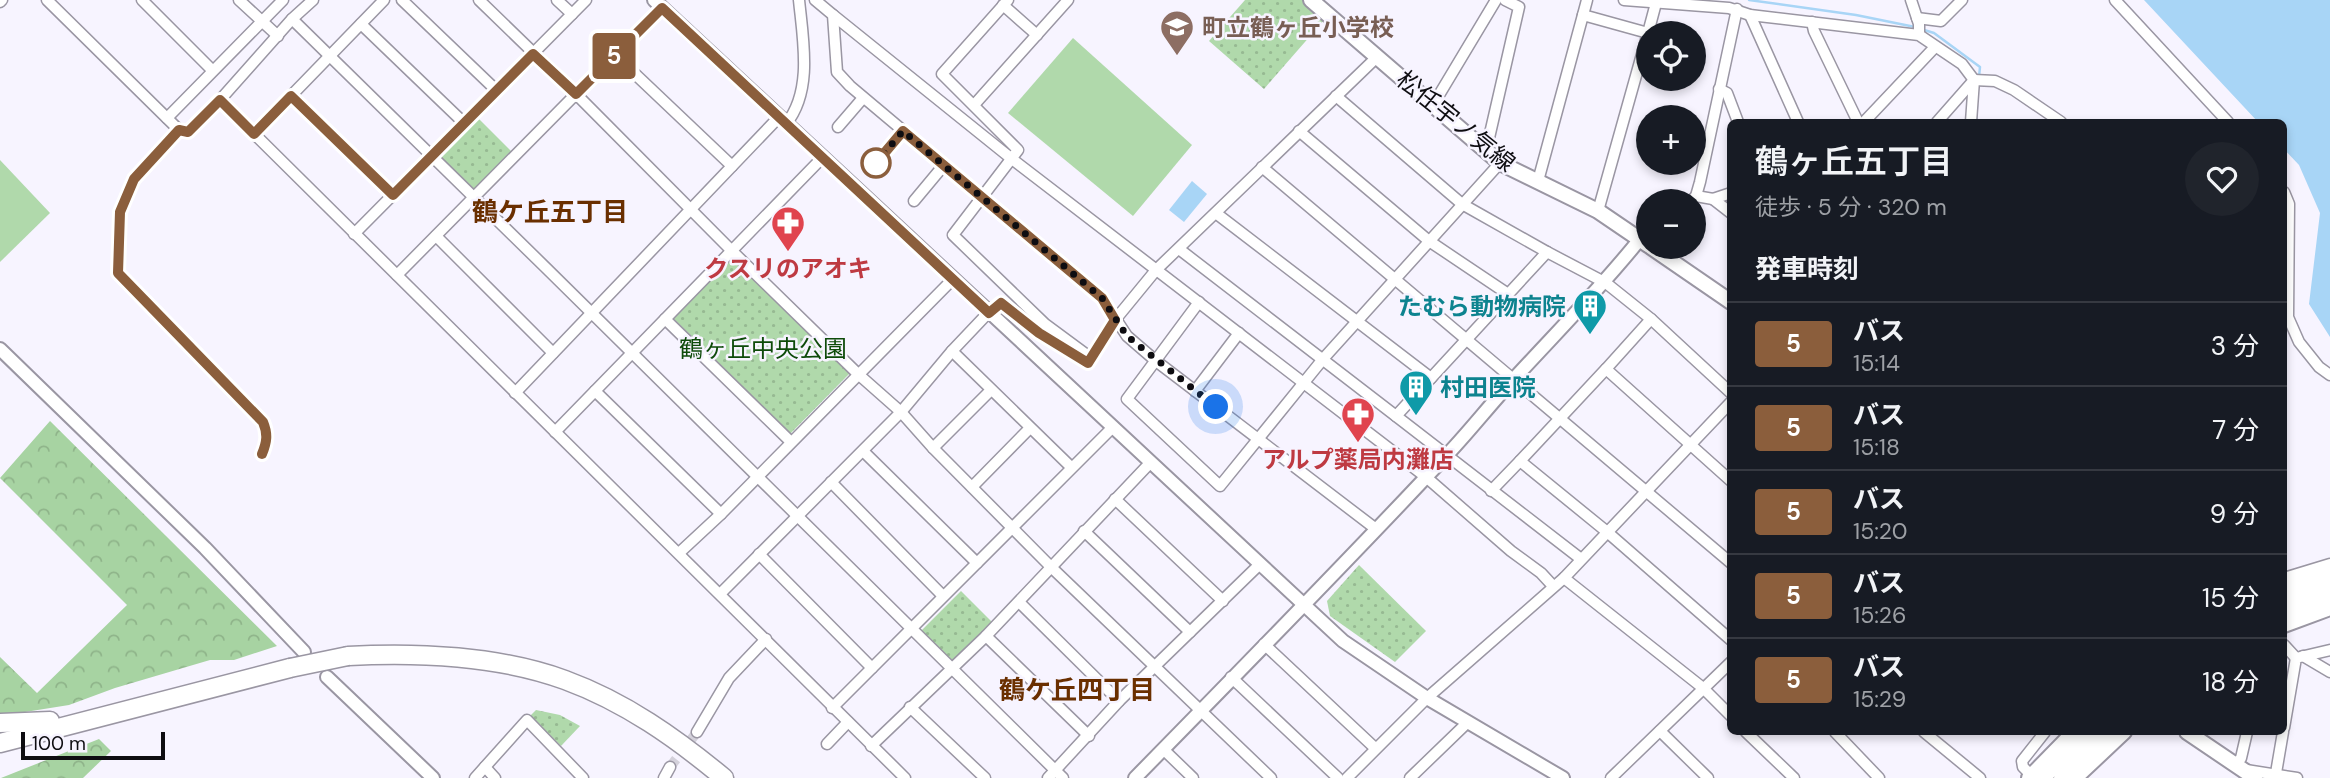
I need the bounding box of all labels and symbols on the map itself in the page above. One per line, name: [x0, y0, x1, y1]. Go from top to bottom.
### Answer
school or university icon: 町立鶴ヶ丘小学校: [1158, 8, 1196, 57]
place label: 町立鶴ヶ丘小学校: [1202, 12, 1394, 43]
line badge: 5: [591, 33, 637, 79]
street label: 松任宇ノ気線: [1390, 64, 1522, 178]
unlabelled marker: [861, 148, 891, 178]
district label: 鶴ケ丘五丁目: [472, 195, 628, 229]
pharmacy icon: クスリのアオキ: [769, 204, 807, 253]
place label: クスリのアオキ: [704, 253, 872, 284]
building icon: たむら動物病院: [1571, 287, 1609, 336]
place label: たむら動物病院: [1398, 291, 1566, 322]
park label: 鶴ヶ丘中央公園: [679, 333, 847, 364]
building icon: 村田医院: [1397, 368, 1435, 417]
place label: 村田医院: [1440, 372, 1536, 403]
your location: [1198, 389, 1233, 424]
pharmacy icon: アルプ薬局内灘店: [1339, 395, 1377, 444]
place label: アルプ薬局内灘店: [1262, 444, 1454, 475]
district label: 鶴ケ丘四丁目: [999, 673, 1155, 707]
scale bar: [21, 729, 164, 761]

